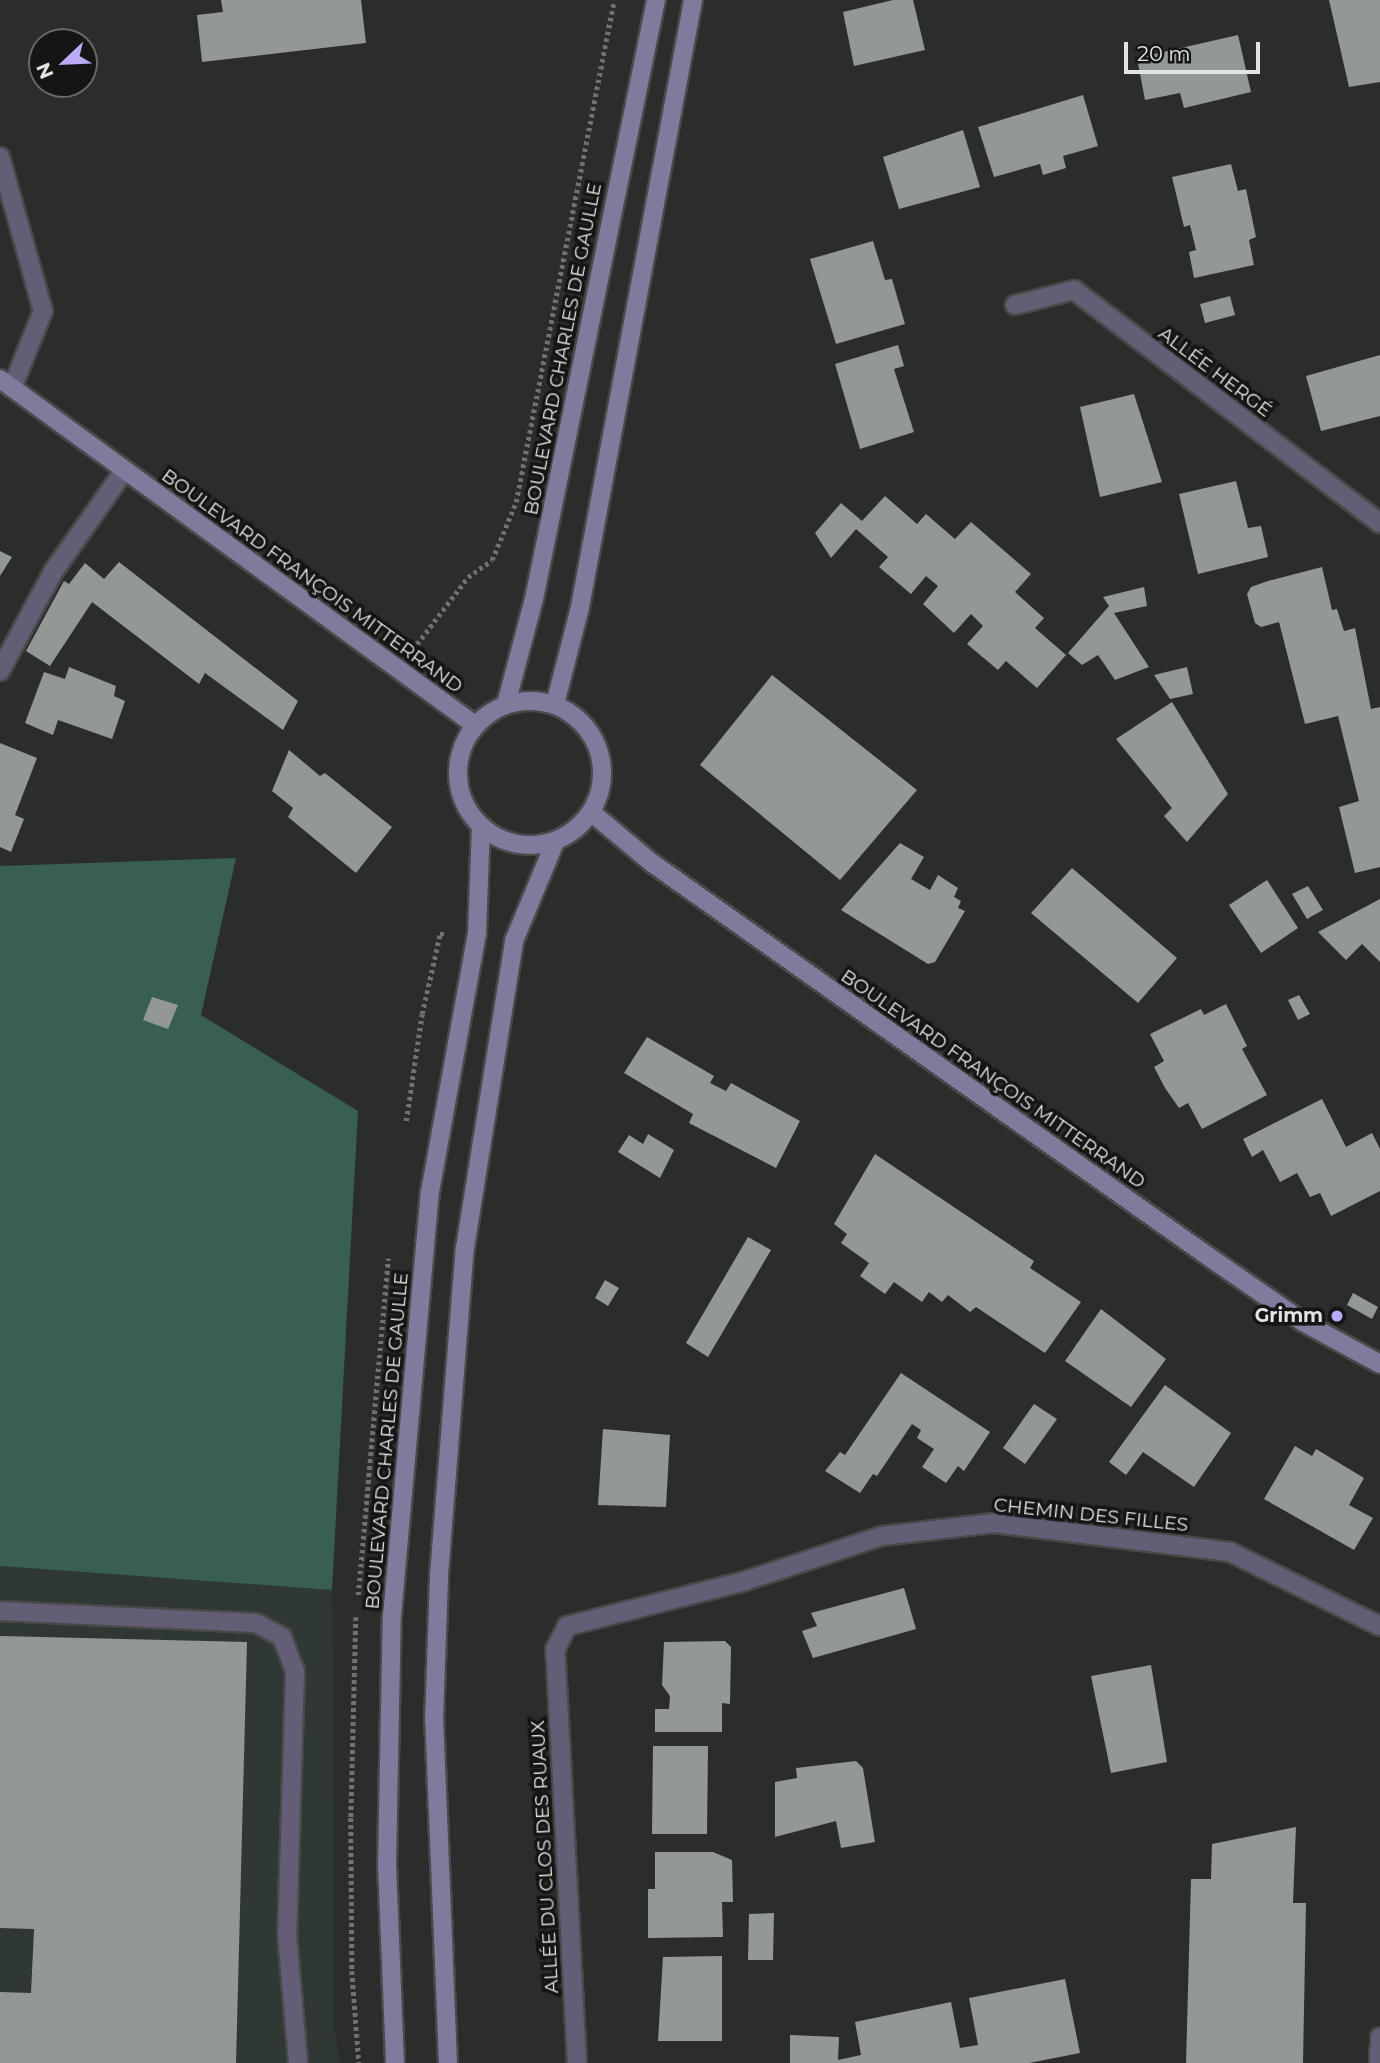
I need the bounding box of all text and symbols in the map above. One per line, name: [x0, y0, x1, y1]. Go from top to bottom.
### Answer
north arrow: [28, 28, 98, 98]
scale bar: [1128, 28, 1264, 72]
text: 20 m: [1137, 41, 1191, 66]
text: N: [31, 59, 59, 82]
street label: BOULEVARD CHARLES DE GAULLE: [520, 181, 606, 517]
street label: ALLÉE HERGÉ: [1154, 322, 1276, 422]
street label: BOULEVARD FRANÇOIS MITTERRAND: [157, 464, 467, 698]
street label: BOULEVARD FRANÇOIS MITTERRAND: [836, 965, 1150, 1193]
street label: BOULEVARD CHARLES DE GAULLE: [361, 1272, 413, 1610]
place label: Grimm: [1255, 1305, 1323, 1327]
marker: Grimm: [1329, 1308, 1345, 1324]
street label: CHEMIN DES FILLES: [993, 1493, 1189, 1537]
street label: ALLÉE DU CLOS DES RUAUX: [526, 1720, 564, 1994]

